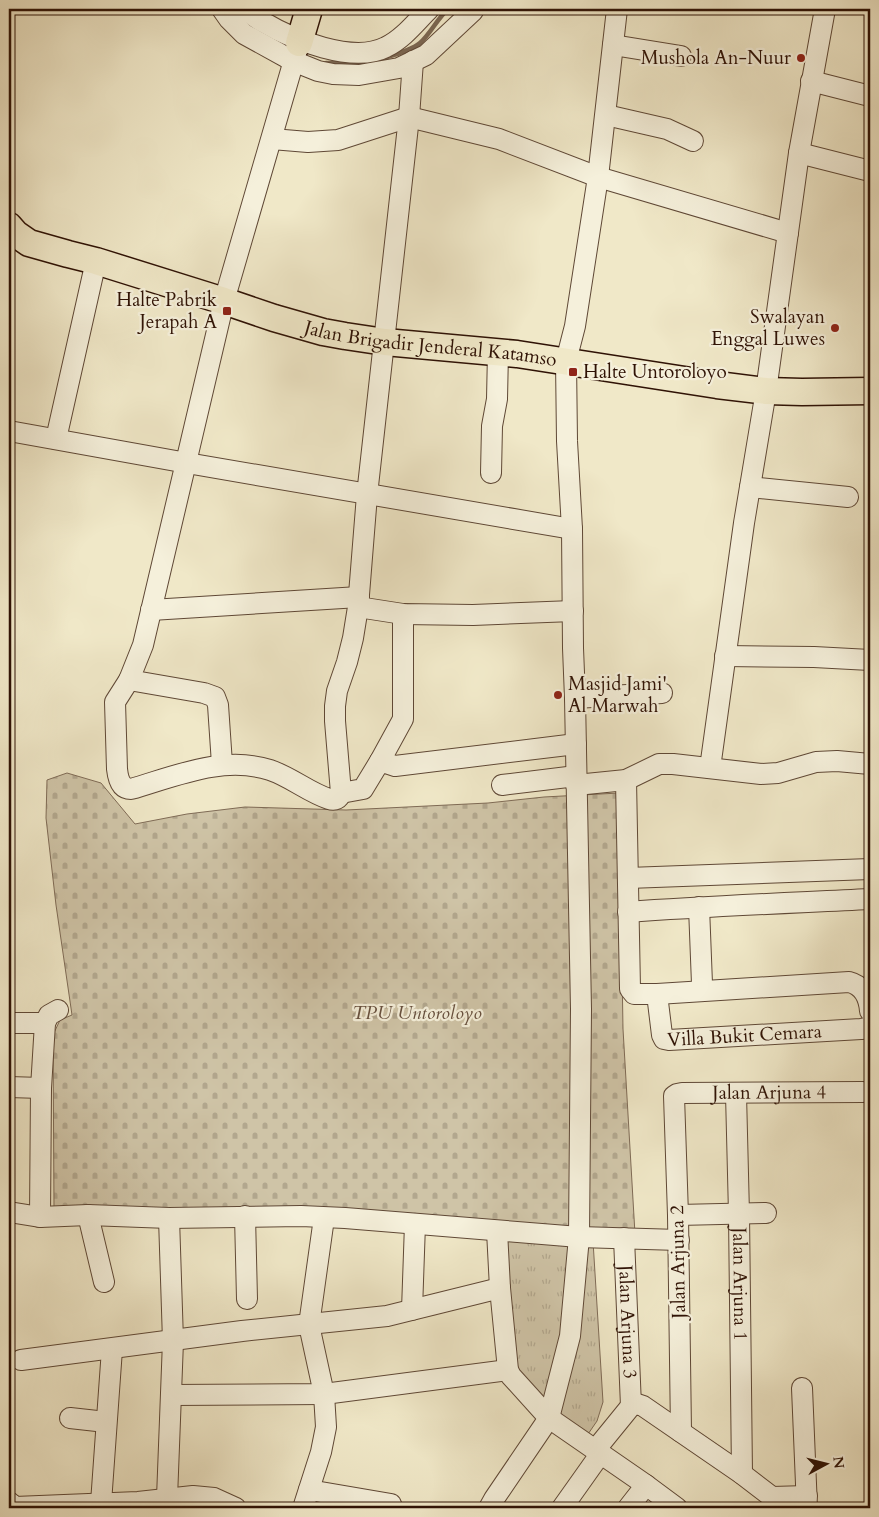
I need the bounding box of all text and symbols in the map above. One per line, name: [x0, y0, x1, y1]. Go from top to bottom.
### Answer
place label: Mushola An-Nuur: [641, 45, 791, 71]
marker: Mushola An-Nuur: [795, 52, 807, 64]
place label: Halte Pabrik Jerapah A: [116, 287, 218, 335]
place label: Swalayan Enggal Luwes: [711, 304, 825, 352]
marker: Halte Pabrik Jerapah A: [221, 305, 233, 317]
street label: Jalan Brigadir Jenderal Katamso: [298, 313, 559, 373]
marker: Swalayan Enggal Luwes: [829, 322, 841, 334]
place label: Halte Untoroloyo: [583, 359, 727, 385]
marker: Halte Untoroloyo: [567, 366, 579, 378]
place label: Masjid Jami' Al Marwah: [568, 671, 667, 719]
marker: Masjid Jami' Al Marwah: [552, 689, 564, 701]
park label: TPU Untoroloyo: [352, 1000, 482, 1026]
street label: Villa Bukit Cemara: [666, 1018, 823, 1053]
street label: Jalan Arjuna 4: [709, 1079, 826, 1106]
street label: Jalan Arjuna 2: [664, 1205, 692, 1322]
street label: Jalan Arjuna 1: [726, 1224, 753, 1341]
street label: Jalan Arjuna 3: [612, 1262, 643, 1379]
north arrow: [802, 1440, 852, 1490]
text: N: [828, 1455, 849, 1470]

